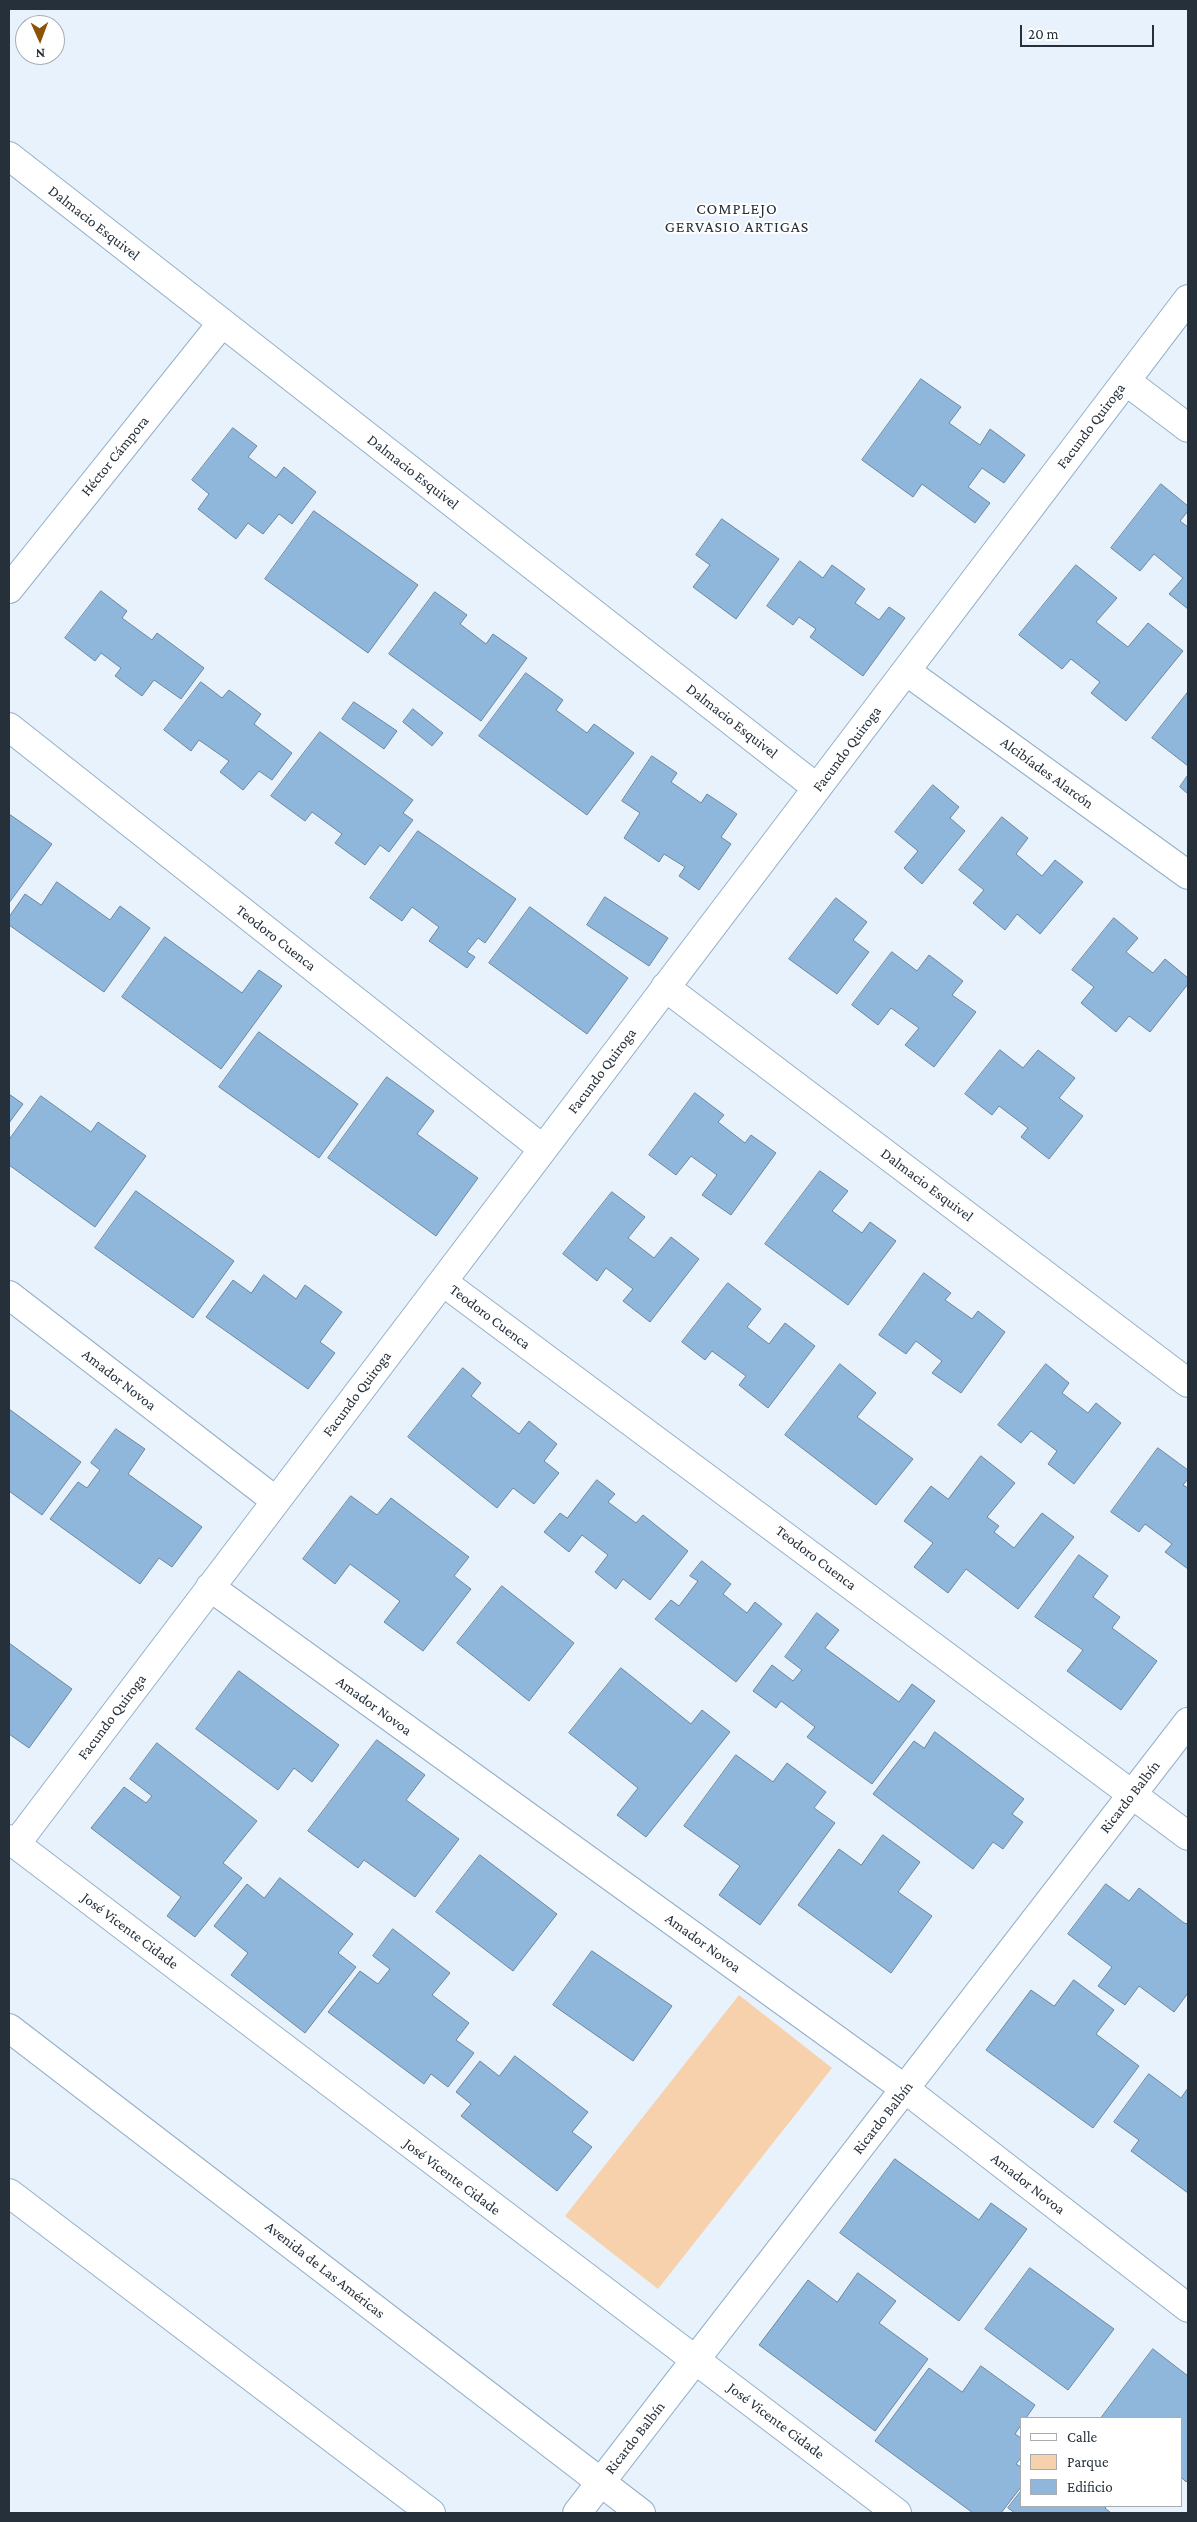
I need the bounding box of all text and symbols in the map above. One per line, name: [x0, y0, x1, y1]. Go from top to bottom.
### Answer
north arrow: [15, 15, 65, 65]
scale bar: [1022, 15, 1156, 47]
text: 20 m: [1028, 26, 1059, 42]
text: N: [35, 46, 46, 62]
street label: Dalmacio Esquivel: [45, 182, 143, 264]
district label: COMPLEJO GERVASIO ARTIGAS: [663, 199, 811, 237]
street label: Facundo Quiroga: [1053, 379, 1129, 473]
street label: Héctor Cámpora: [77, 412, 153, 500]
street label: Dalmacio Esquivel: [364, 431, 462, 513]
street label: Dalmacio Esquivel: [683, 680, 781, 762]
street label: Facundo Quiroga: [809, 702, 885, 796]
street label: Alcibíades Alarcón: [997, 733, 1097, 813]
street label: Teodoro Cuenca: [232, 901, 320, 975]
street label: Facundo Quiroga: [564, 1024, 640, 1118]
street label: Dalmacio Esquivel: [877, 1144, 977, 1226]
street label: Teodoro Cuenca: [446, 1281, 534, 1353]
street label: Amador Novoa: [78, 1345, 160, 1415]
street label: Facundo Quiroga: [319, 1347, 395, 1441]
street label: Teodoro Cuenca: [772, 1522, 860, 1594]
street label: Facundo Quiroga: [74, 1670, 150, 1764]
street label: Amador Novoa: [333, 1672, 415, 1740]
street label: Ricardo Balbín: [1096, 1757, 1164, 1837]
street label: José Vicente Cidade: [78, 1889, 182, 1973]
street label: Amador Novoa: [662, 1909, 744, 1977]
street label: Ricardo Balbín: [849, 2078, 917, 2158]
street label: José Vicente Cidade: [400, 2135, 504, 2219]
street label: Amador Novoa: [987, 2149, 1069, 2219]
street label: Avenida de Las Américas: [261, 2218, 389, 2322]
street label: José Vicente Cidade: [724, 2379, 828, 2463]
street label: Ricardo Balbín: [601, 2398, 669, 2478]
legend: [1020, 2417, 1182, 2507]
text: Calle: [1067, 2429, 1097, 2445]
text: Parque: [1067, 2454, 1108, 2470]
text: Edificio: [1067, 2479, 1113, 2495]

